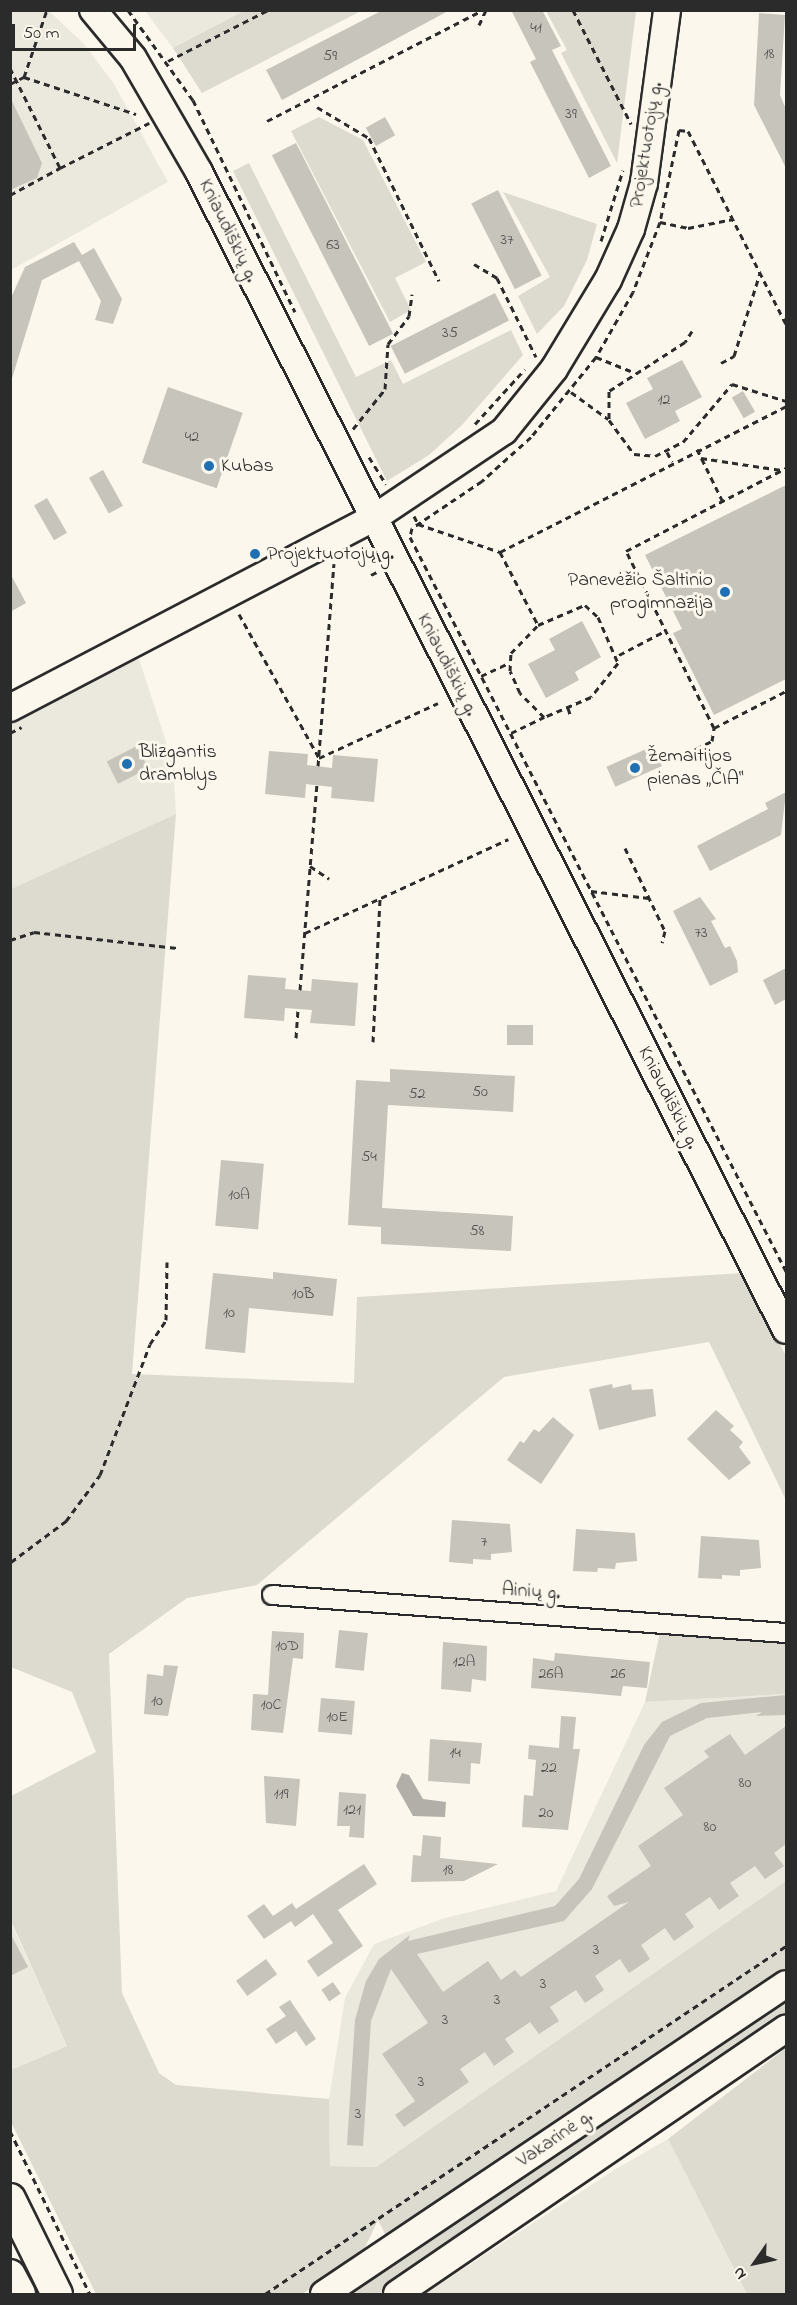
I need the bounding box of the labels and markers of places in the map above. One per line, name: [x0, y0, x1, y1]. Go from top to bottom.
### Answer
place label: Kubas: [221, 454, 274, 478]
marker: Kubas: [202, 459, 216, 473]
place label: Projektuotojų g.: [267, 542, 394, 566]
marker: Projektuotojų g.: [248, 547, 262, 561]
place label: Panevėžio Šaltinio progimnazija: [568, 568, 713, 615]
marker: Panevėžio Šaltinio progimnazija: [718, 585, 732, 599]
place label: Blizgantis dramblys: [139, 740, 217, 787]
place label: Žemaitijos pienas „ČIA“: [647, 744, 744, 791]
marker: Blizgantis dramblys: [120, 757, 134, 771]
marker: Žemaitijos pienas „ČIA“: [628, 761, 642, 775]

